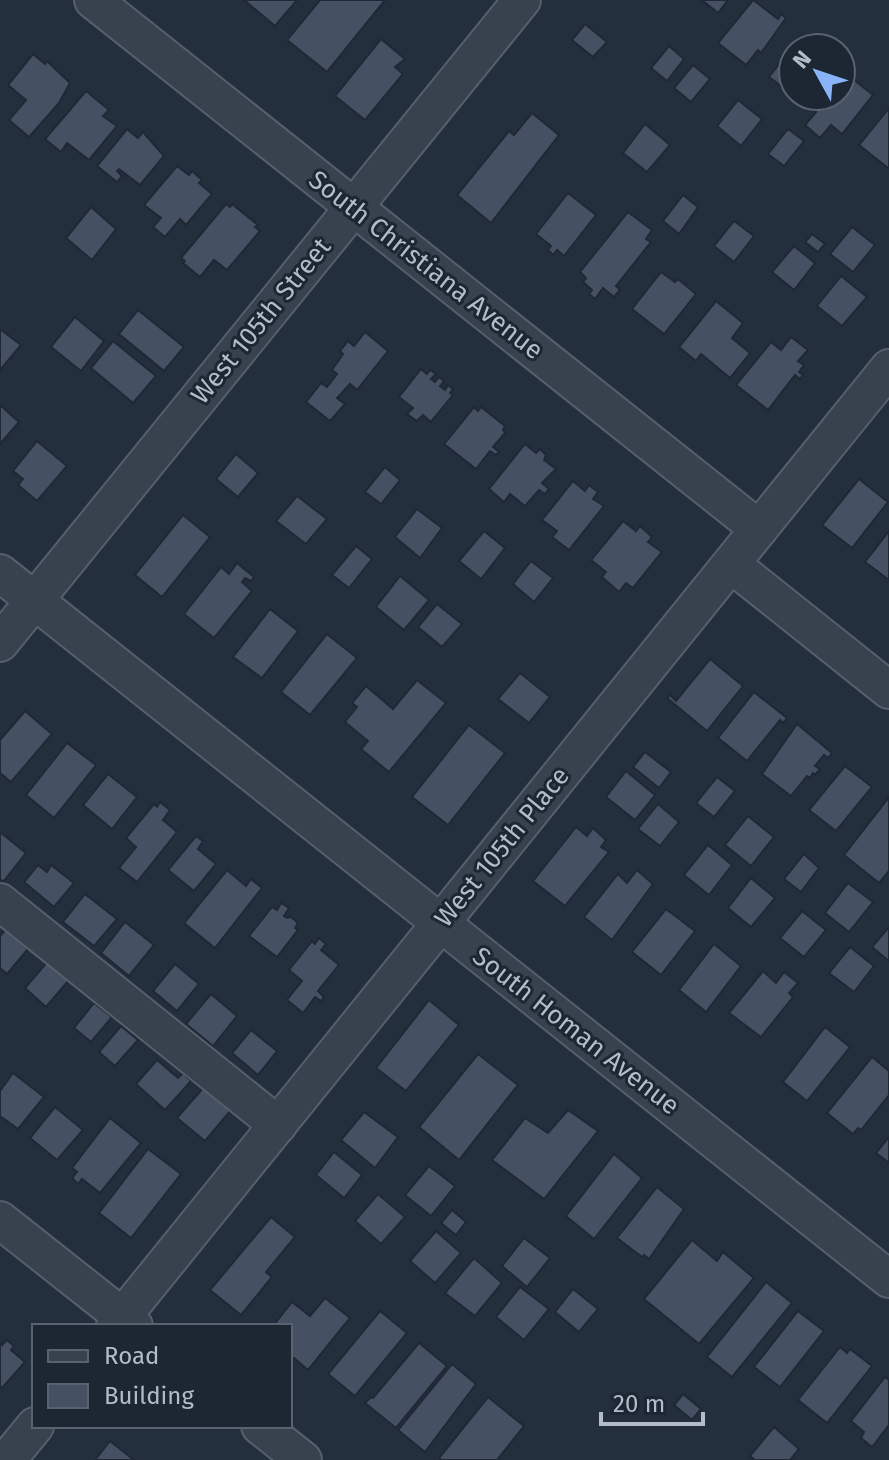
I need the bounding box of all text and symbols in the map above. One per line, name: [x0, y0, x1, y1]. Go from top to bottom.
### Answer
north arrow: [777, 32, 857, 112]
text: N: [787, 45, 817, 74]
street label: South Christiana Avenue: [303, 164, 549, 366]
street label: West 105th Street: [185, 231, 338, 410]
street label: West 105th Place: [428, 761, 576, 933]
street label: South Homan Avenue: [466, 941, 686, 1121]
legend: [32, 1324, 292, 1428]
text: Road: [104, 1342, 159, 1370]
scale bar: [601, 1376, 703, 1426]
text: Building: [104, 1382, 194, 1410]
text: 20 m: [613, 1390, 665, 1418]

